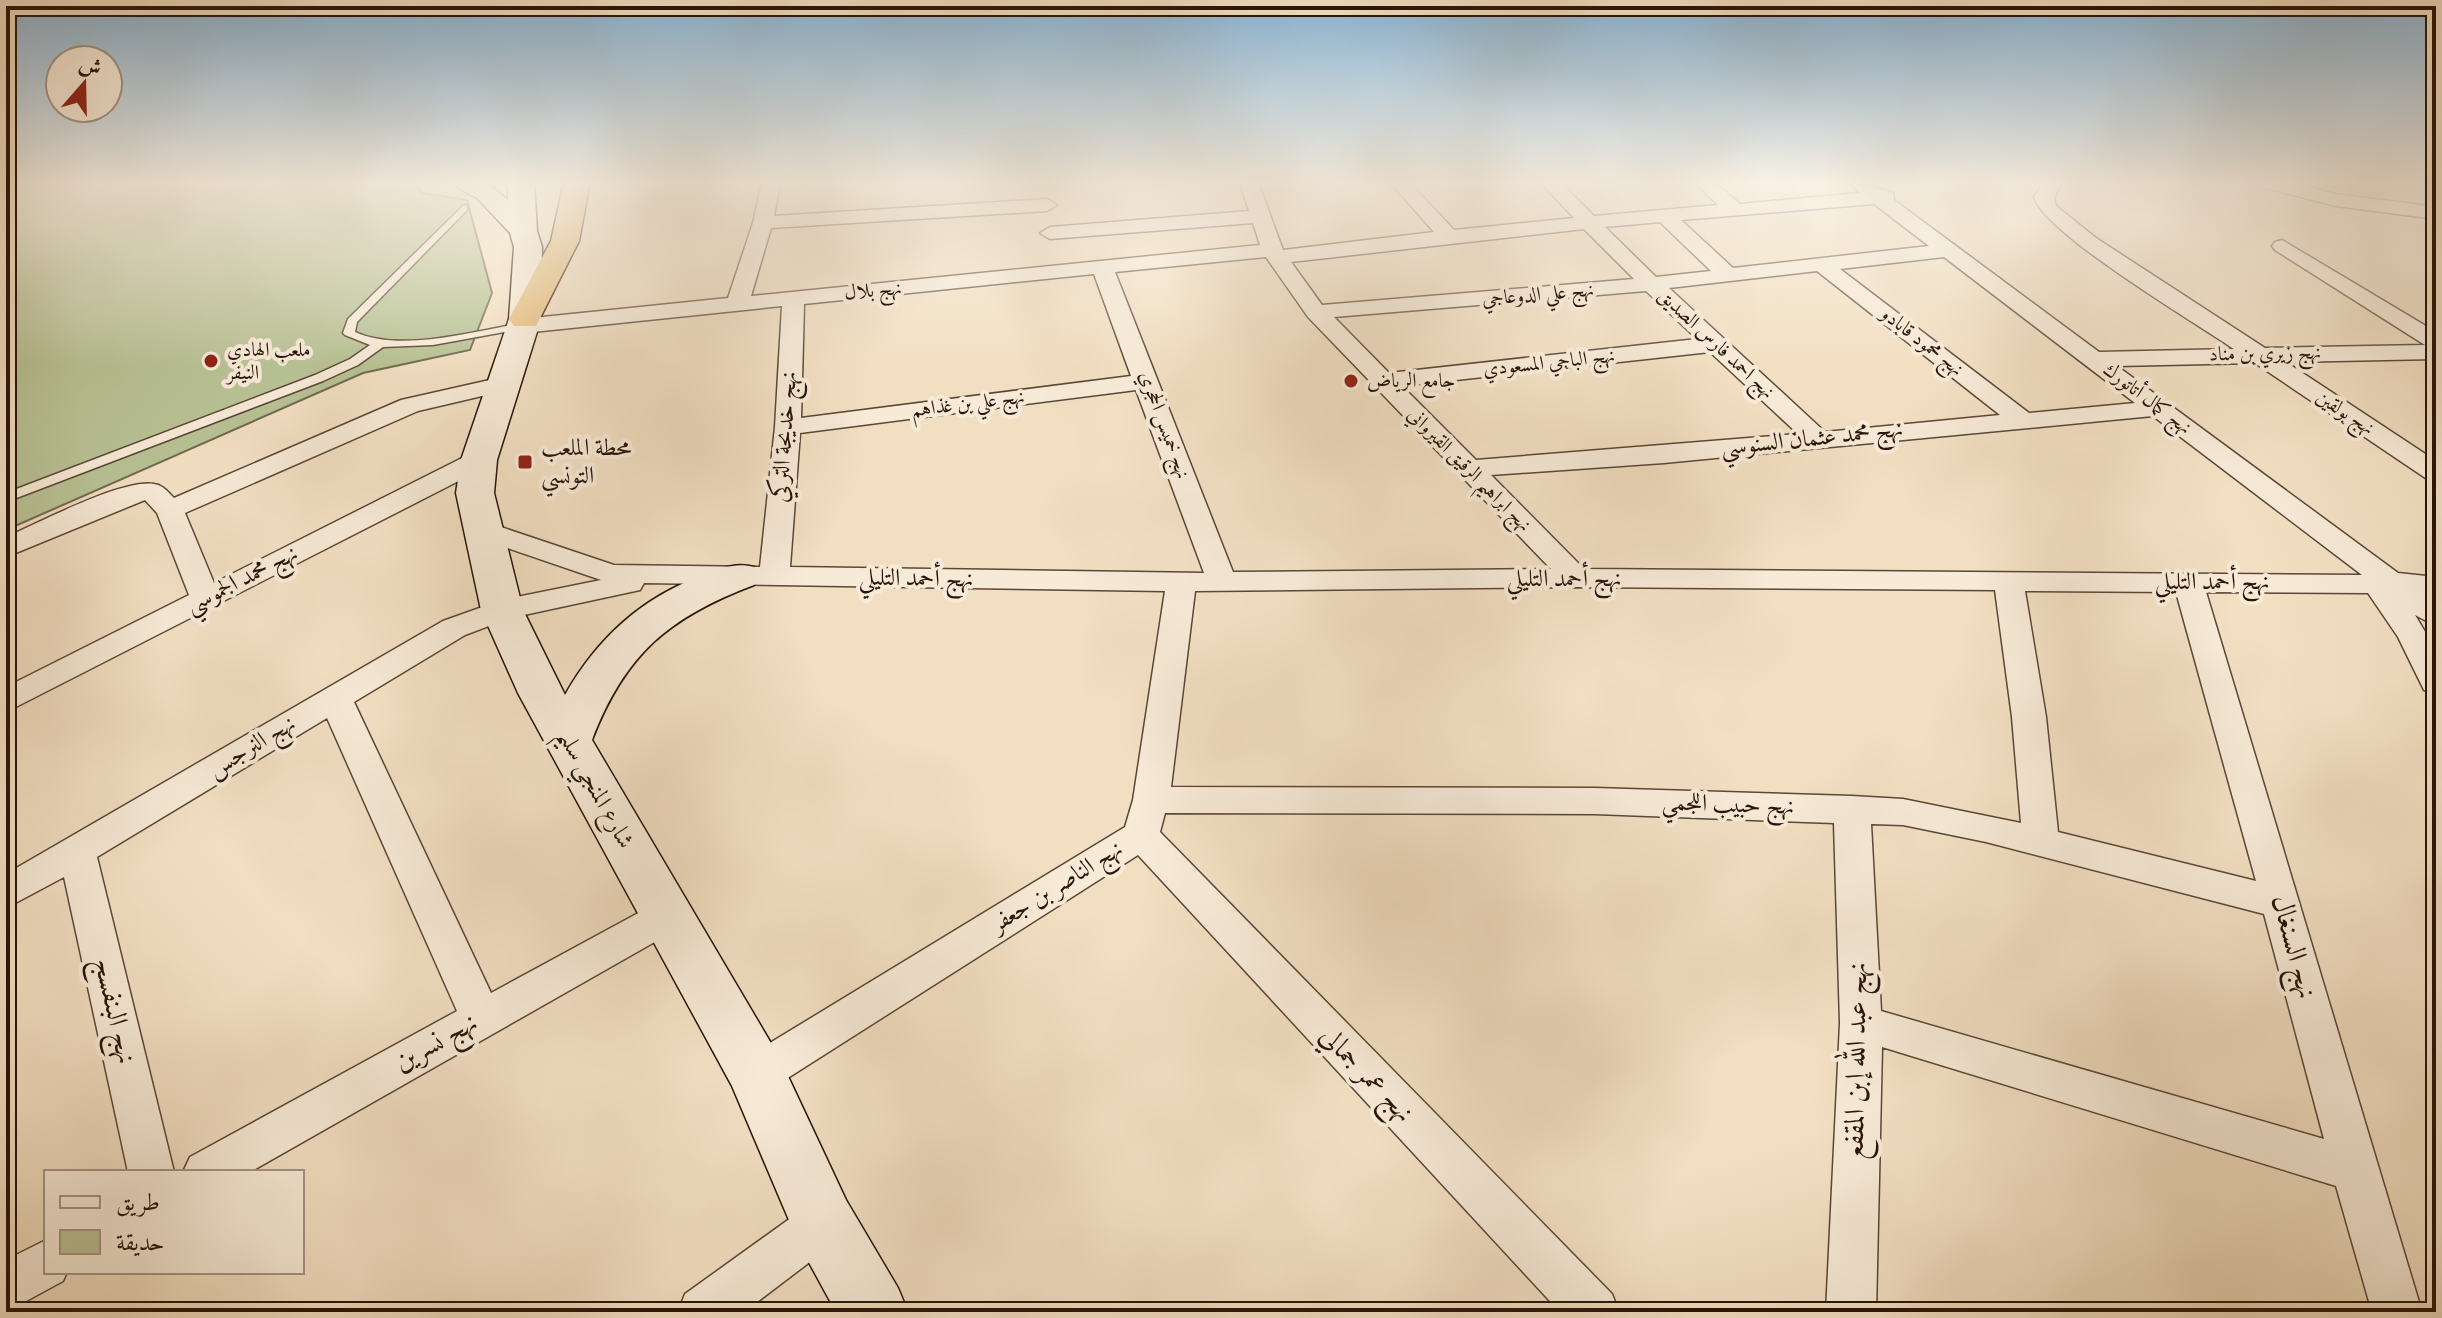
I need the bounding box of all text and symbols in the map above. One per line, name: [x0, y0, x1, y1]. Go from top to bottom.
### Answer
north arrow: [44, 44, 124, 124]
text: ش: [75, 50, 105, 84]
street label: نهج بلال: [843, 276, 903, 310]
street label: نهج علي الدوعاجي: [1481, 278, 1596, 318]
street label: نهج احمد فارس الصديق: [1650, 283, 1780, 407]
street label: نهج محمود قابادو: [1871, 301, 1969, 385]
place label: ملعب الهادي النيفر: [225, 338, 311, 386]
street label: نهج زيري بن مناد: [2209, 341, 2321, 371]
street label: نهج الباجي المسعودي: [1482, 344, 1617, 386]
marker: ملعب الهادي النيفر: [202, 352, 220, 370]
street label: نهج كمال أتاتورك: [2095, 355, 2198, 444]
street label: نهج خميس الحجري: [1129, 368, 1195, 484]
place label: جامع الرياض: [1367, 369, 1455, 398]
street label: نهج خديجة التركي: [764, 370, 809, 504]
marker: جامع الرياض: [1342, 372, 1360, 390]
street label: نهج علي بن غذاهم: [910, 385, 1027, 429]
street label: نهج بولقين: [2309, 385, 2379, 444]
street label: نهج ابراهيم الرقيق القيرواني: [1397, 403, 1536, 542]
street label: نهج محمد عثمان السنوسي: [1719, 414, 1905, 469]
place label: محطة الملعب التونسي: [541, 433, 632, 497]
marker: محطة الملعب التونسي: [516, 453, 534, 471]
street label: نهج محمد الجموسي: [181, 538, 306, 626]
street label: نهج أحمد التليلي: [858, 560, 974, 601]
street label: نهج أحمد التليلي: [1507, 561, 1621, 601]
street label: نهج أحمد التليلي: [2155, 564, 2269, 604]
street label: نهج النرجس: [202, 709, 304, 789]
street label: شارع المنجي سليم: [543, 724, 641, 858]
street label: نهج حبيب اللجمي: [1661, 787, 1795, 829]
street label: نهج الناصر بن جعفر: [982, 834, 1131, 945]
street label: نهج السنغال: [2258, 891, 2324, 1004]
street label: نهج البنفسج: [80, 954, 143, 1069]
street label: نهج عبد الله إبن المقفع: [1832, 962, 1882, 1160]
street label: نهج نسرين: [388, 1006, 487, 1085]
street label: نهج عمر جمالي: [1308, 1019, 1421, 1134]
legend: [44, 1170, 304, 1274]
text: طريق: [116, 1188, 160, 1219]
text: حديقة: [116, 1228, 165, 1259]

